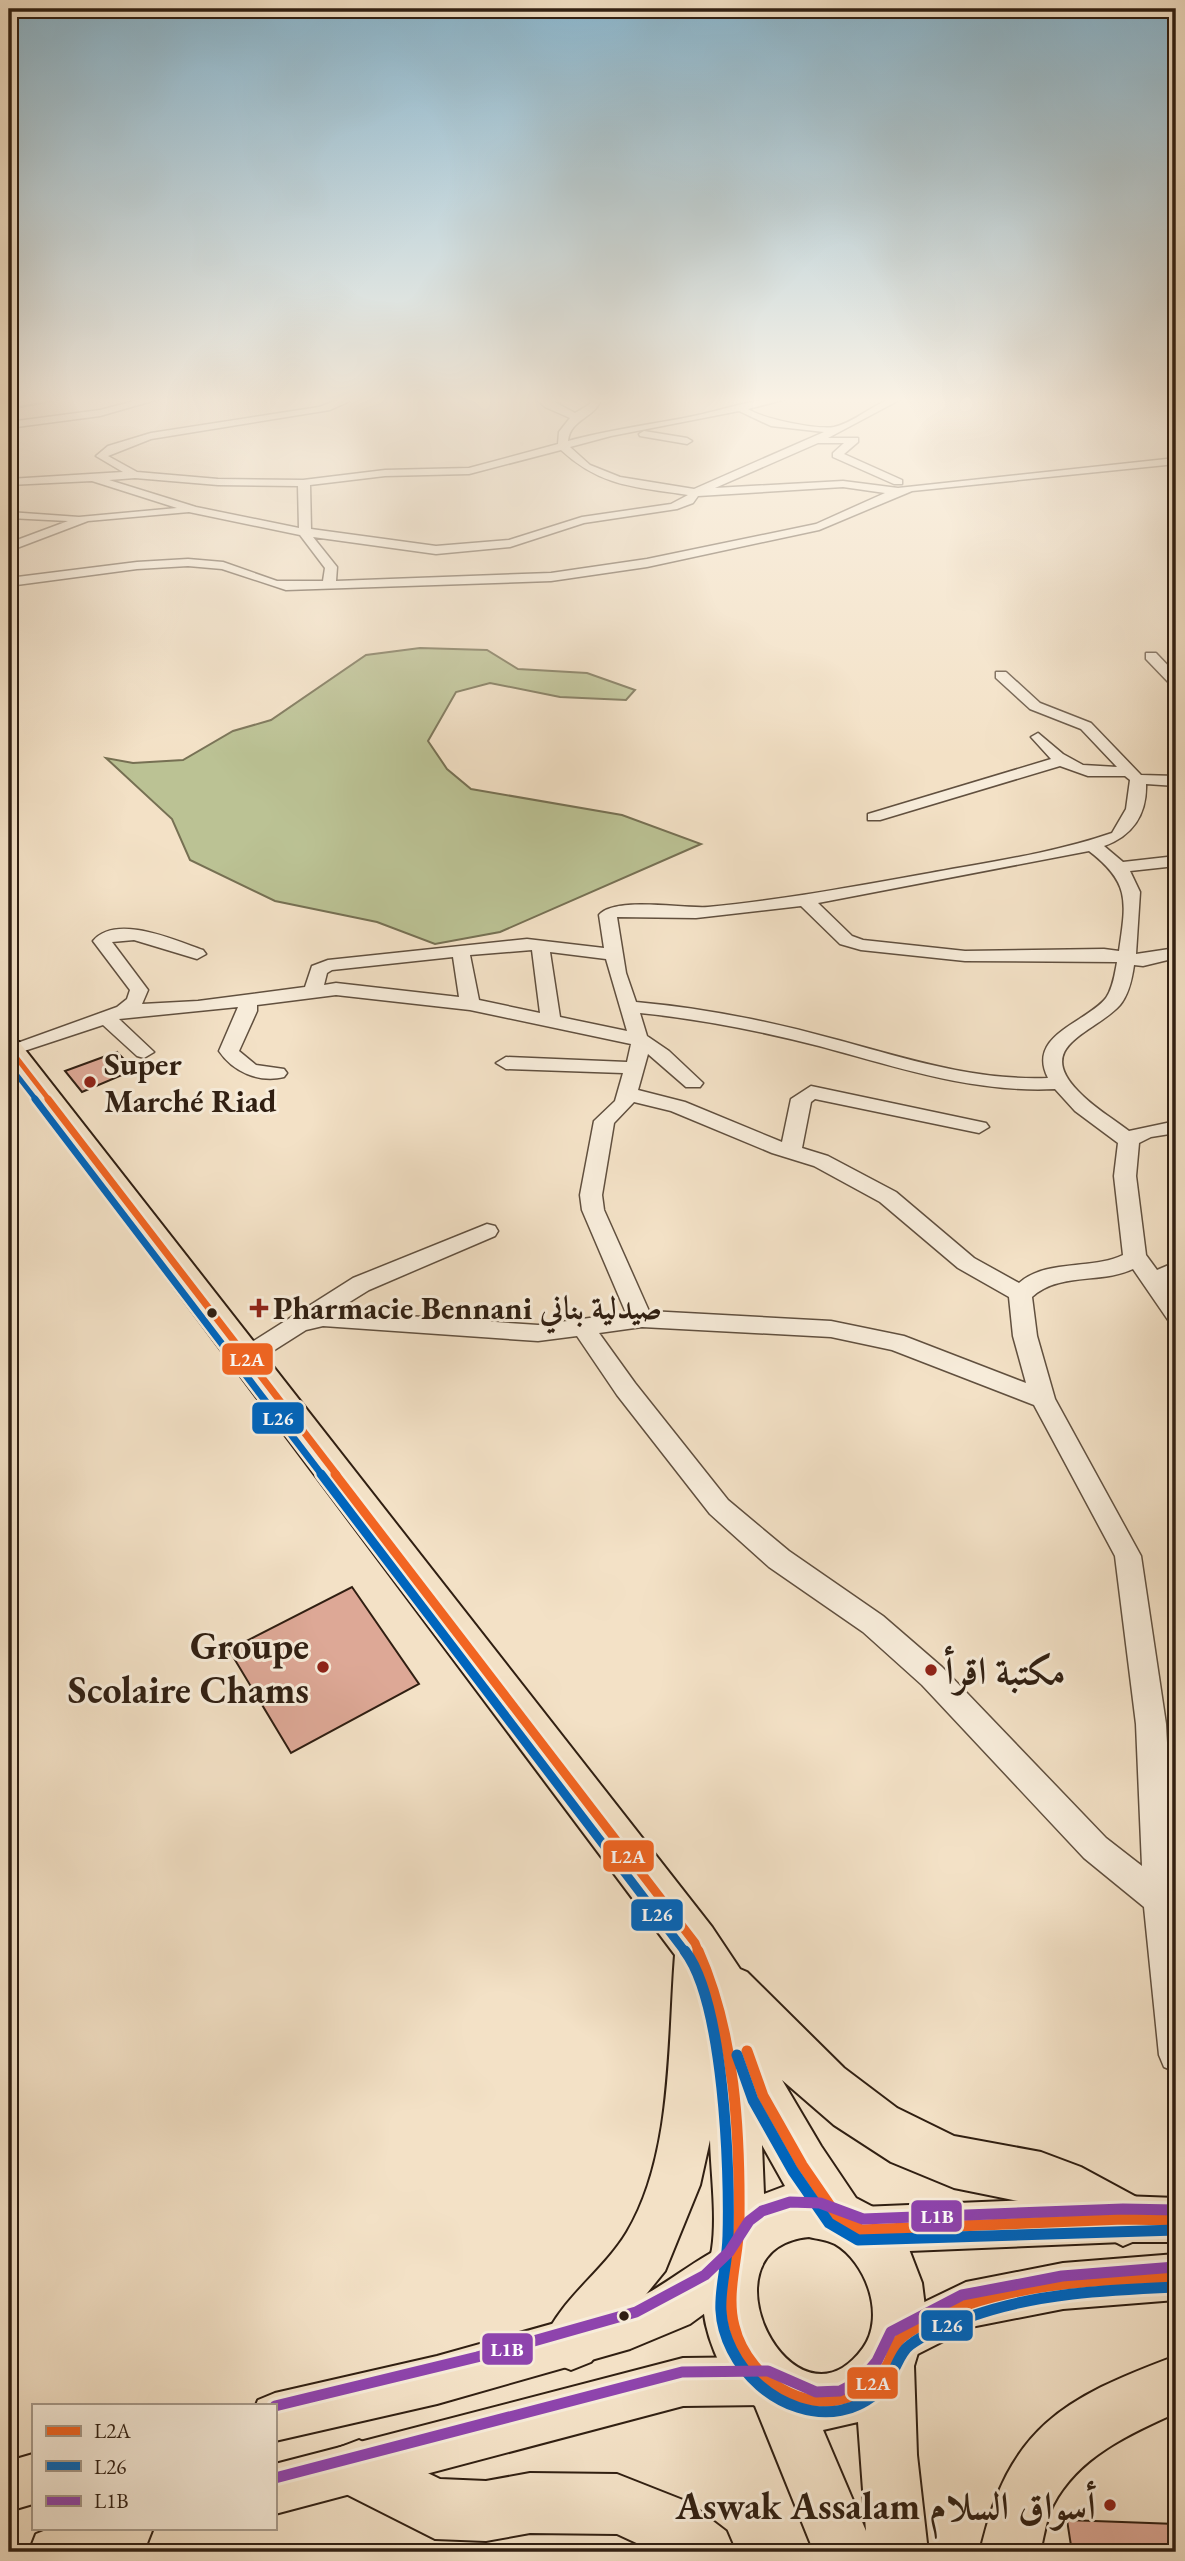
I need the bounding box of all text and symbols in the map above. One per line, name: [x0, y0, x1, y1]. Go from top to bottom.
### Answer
place label: Super Marché Riad: [104, 1043, 277, 1122]
marker: Super Marché Riad: [82, 1074, 98, 1090]
place label: Pharmacie Bennani صيدلية بناني: [273, 1287, 662, 1334]
marker: Pharmacie Bennani صيدلية بناني: [251, 1300, 267, 1316]
unlabelled marker: [205, 1306, 219, 1320]
line badge: L2A: [221, 1342, 274, 1376]
text: L2A: [230, 1347, 265, 1372]
line badge: L26: [251, 1401, 305, 1435]
text: L26: [262, 1406, 294, 1431]
place label: Groupe Scolaire Chams: [68, 1621, 309, 1714]
place label: مكتبة اقرأ: [944, 1645, 1065, 1696]
marker: Groupe Scolaire Chams: [315, 1659, 331, 1675]
marker: مكتبة اقرأ: [923, 1662, 939, 1678]
line badge: L2A: [602, 1839, 655, 1873]
text: L2A: [611, 1844, 646, 1869]
line badge: L26: [630, 1898, 684, 1932]
text: L26: [641, 1902, 673, 1927]
line badge: L1B: [910, 2199, 963, 2233]
text: L1B: [920, 2204, 954, 2229]
unlabelled marker: [617, 2309, 631, 2323]
line badge: L26: [920, 2309, 974, 2342]
text: L26: [931, 2313, 963, 2338]
line badge: L1B: [481, 2332, 534, 2366]
text: L1B: [490, 2337, 524, 2362]
line badge: L2A: [846, 2366, 899, 2400]
text: L2A: [856, 2371, 891, 2396]
legend: [32, 2404, 276, 2530]
text: L2A: [94, 2417, 131, 2444]
text: L26: [94, 2453, 126, 2480]
place label: Aswak Assalam أسواق السلام: [674, 2480, 1096, 2540]
text: L1B: [94, 2487, 129, 2514]
marker: Aswak Assalam أسواق السلام: [1102, 2497, 1118, 2513]

